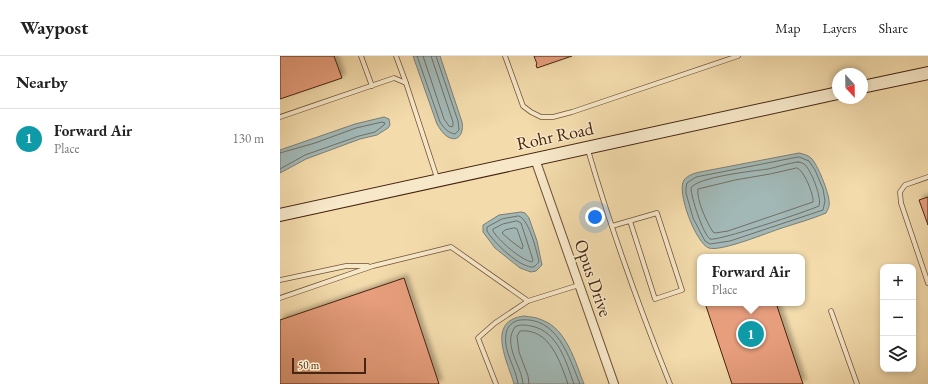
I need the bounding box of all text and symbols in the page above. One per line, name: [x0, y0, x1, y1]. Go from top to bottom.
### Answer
text: Waypost: [20, 15, 88, 40]
text: Map: [775, 19, 800, 37]
text: Layers: [822, 19, 857, 37]
text: Share: [879, 19, 908, 37]
north arrow: [832, 68, 868, 104]
text: Nearby: [16, 71, 68, 93]
street label: Rohr Road: [514, 116, 596, 155]
text: Forward Air: [54, 121, 132, 140]
text: 1: [26, 130, 32, 147]
text: 130 m: [233, 130, 264, 147]
text: Place: [54, 140, 80, 157]
your location: [585, 207, 605, 227]
street label: Opus Drive: [570, 236, 617, 320]
popup: [697, 254, 805, 306]
text: Forward Air: [712, 262, 790, 281]
map controls: [880, 264, 916, 372]
button: +: [880, 264, 916, 300]
text: Place: [712, 281, 737, 298]
button: −: [880, 300, 916, 336]
pin: 1: [738, 319, 764, 349]
button: layers: [880, 336, 916, 372]
scale bar: [292, 356, 366, 375]
text: 50 m: [298, 358, 319, 372]

